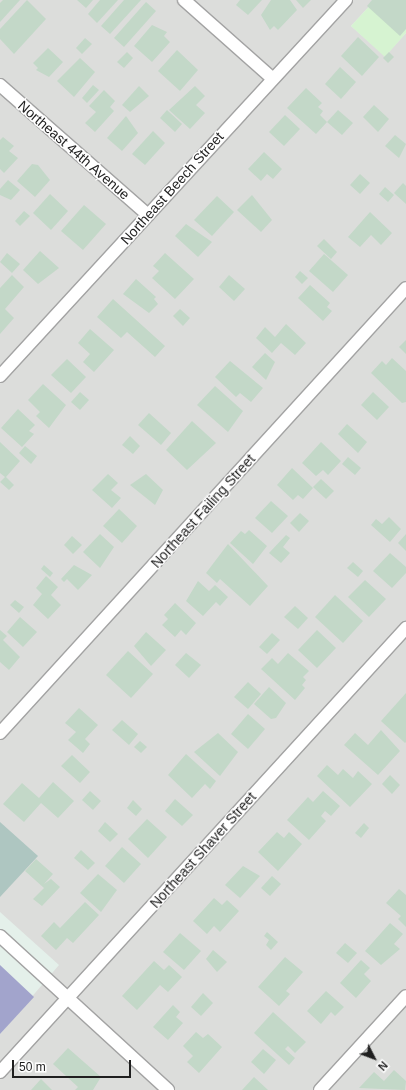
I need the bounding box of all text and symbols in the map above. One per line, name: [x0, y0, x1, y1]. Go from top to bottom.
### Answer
street label: Northeast 44th Avenue: [15, 97, 133, 203]
street label: Northeast Beech Street: [117, 128, 227, 248]
street label: Northeast Failing Street: [148, 451, 258, 571]
street label: Northeast Shaver Street: [147, 789, 259, 911]
north arrow: [354, 1038, 394, 1078]
scale bar: [14, 1052, 133, 1078]
text: N: [376, 1059, 390, 1073]
text: 50 m: [19, 1060, 46, 1074]

